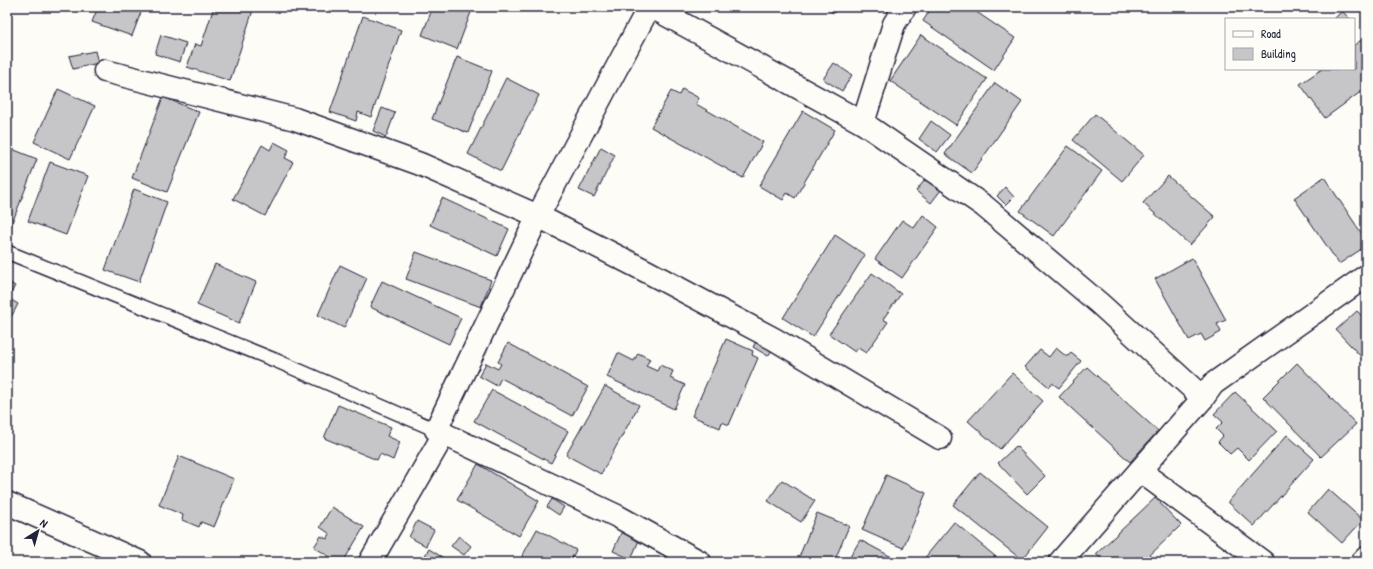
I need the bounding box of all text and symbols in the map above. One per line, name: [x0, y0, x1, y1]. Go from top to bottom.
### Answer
legend: [1225, 18, 1355, 70]
text: Road: [1261, 25, 1281, 42]
text: Building: [1261, 45, 1296, 62]
north arrow: [18, 511, 58, 551]
text: N: [37, 516, 51, 530]

